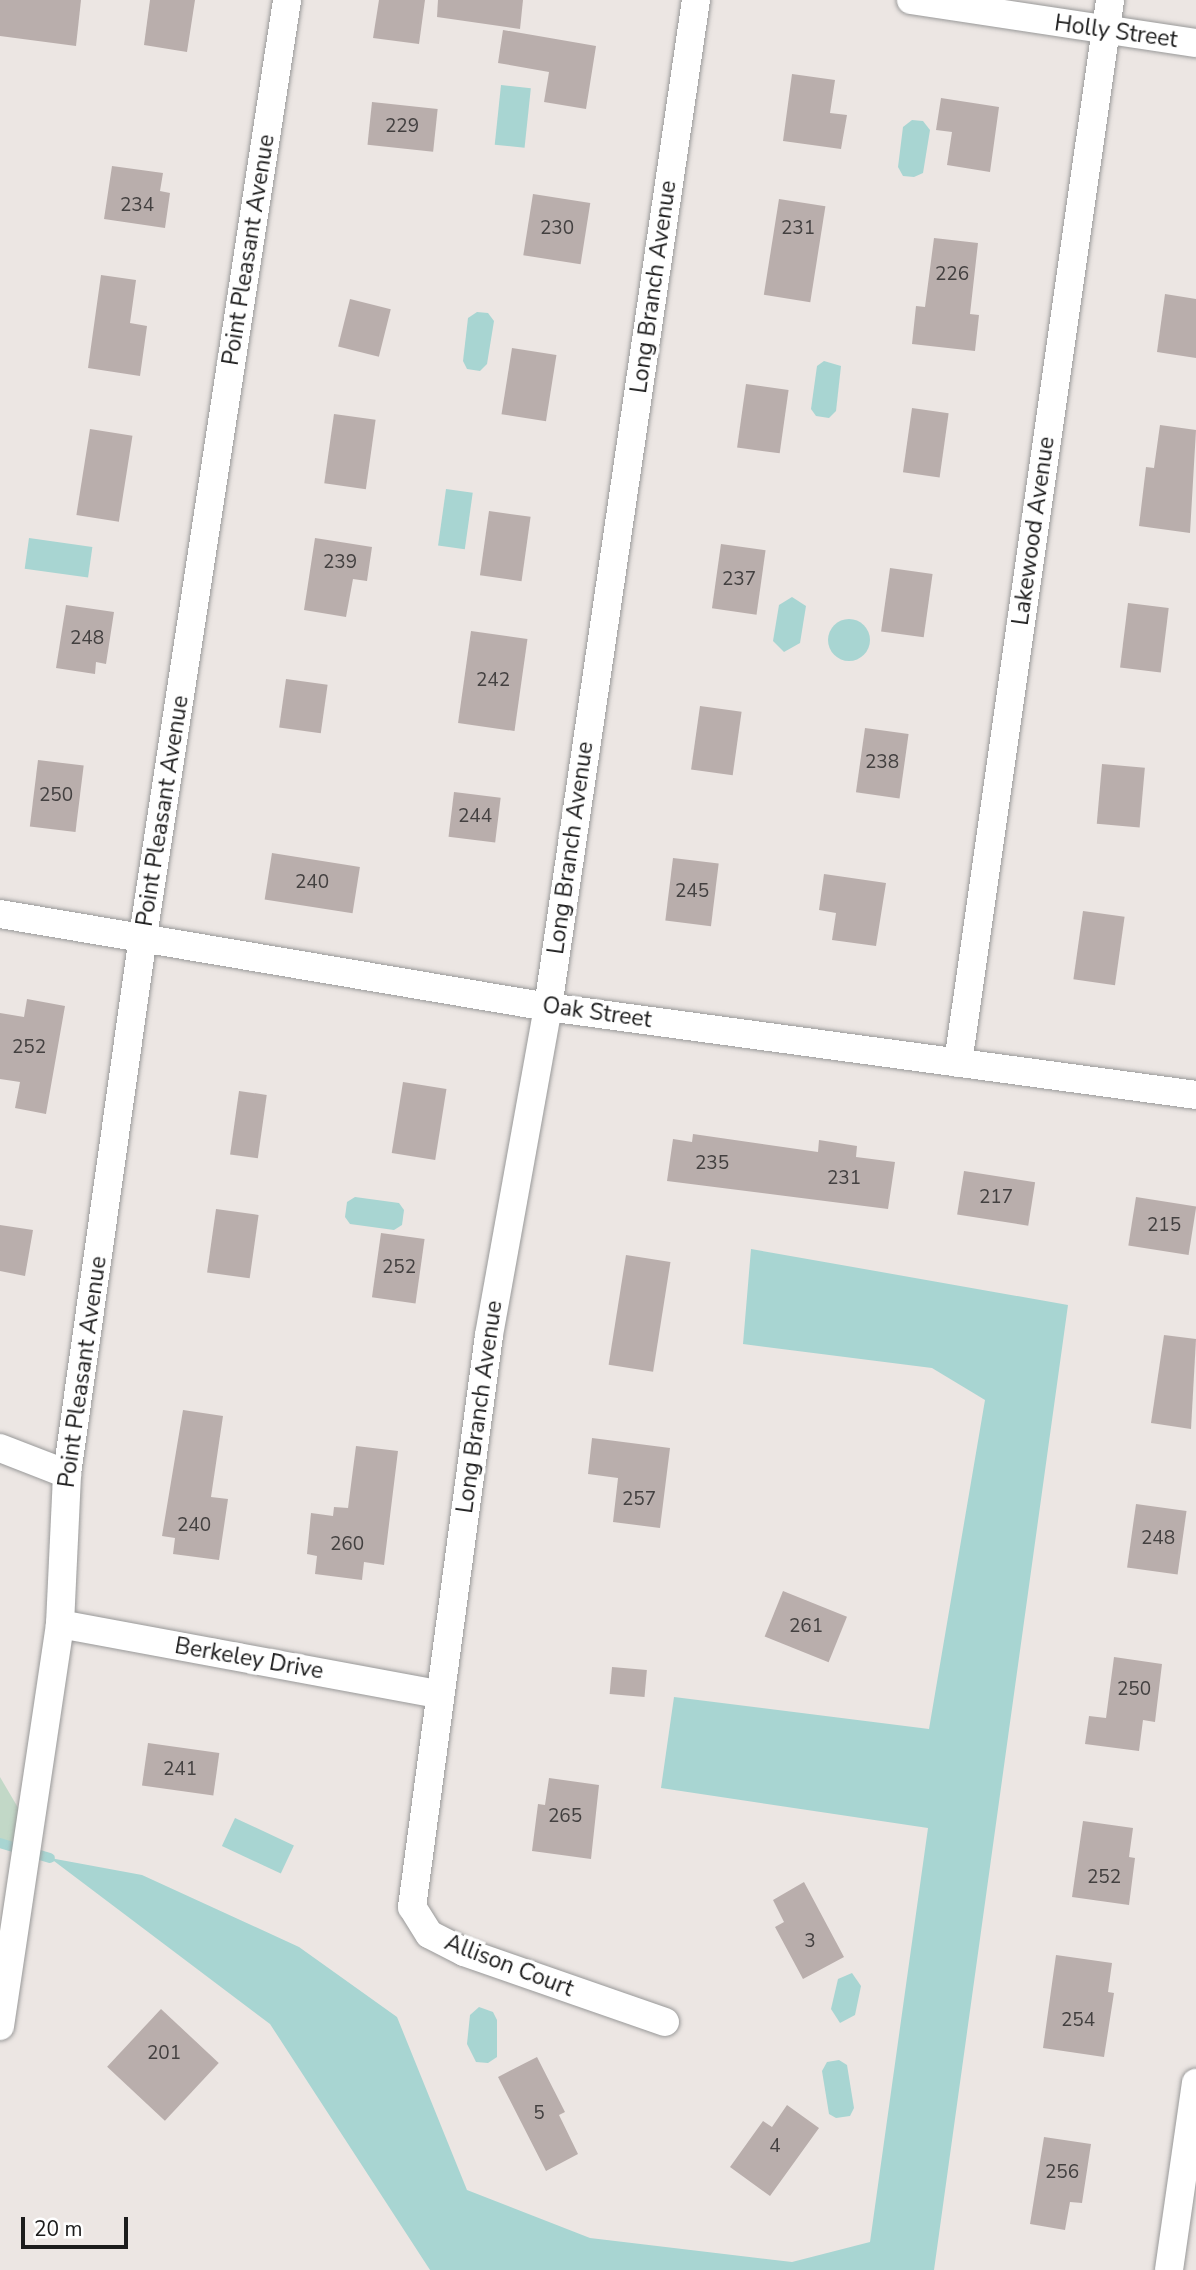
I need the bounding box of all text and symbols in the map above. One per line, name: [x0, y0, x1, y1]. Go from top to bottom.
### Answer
street label: Holly Street: [1053, 10, 1179, 54]
house number: 229: [385, 116, 419, 138]
street label: Point Pleasant Avenue: [217, 133, 281, 367]
street label: Long Branch Avenue: [625, 179, 683, 395]
house number: 234: [120, 195, 154, 217]
house number: 230: [540, 218, 574, 240]
house number: 231: [781, 218, 815, 240]
house number: 226: [935, 264, 969, 286]
street label: Lakewood Avenue: [1007, 435, 1061, 627]
house number: 239: [323, 552, 357, 574]
house number: 237: [722, 569, 756, 591]
house number: 248: [70, 628, 104, 650]
house number: 242: [476, 670, 510, 692]
street label: Point Pleasant Avenue: [131, 694, 195, 928]
street label: Long Branch Avenue: [542, 740, 600, 956]
house number: 238: [865, 752, 899, 774]
house number: 250: [39, 785, 73, 807]
house number: 244: [458, 806, 492, 828]
house number: 240: [295, 872, 329, 894]
house number: 245: [675, 881, 709, 903]
street label: Oak Street: [541, 992, 653, 1034]
house number: 252: [12, 1037, 46, 1059]
house number: 235: [695, 1153, 729, 1175]
house number: 231: [827, 1168, 861, 1190]
house number: 217: [979, 1187, 1013, 1209]
house number: 215: [1147, 1215, 1181, 1237]
street label: Point Pleasant Avenue: [53, 1255, 113, 1489]
house number: 252: [382, 1257, 416, 1279]
street label: Long Branch Avenue: [451, 1299, 509, 1515]
house number: 257: [622, 1489, 656, 1511]
house number: 240: [177, 1515, 211, 1537]
house number: 248: [1141, 1528, 1175, 1550]
house number: 260: [330, 1534, 364, 1556]
house number: 261: [789, 1616, 823, 1638]
street label: Berkeley Drive: [172, 1632, 326, 1686]
house number: 250: [1117, 1679, 1151, 1701]
house number: 241: [163, 1759, 197, 1781]
house number: 265: [548, 1806, 582, 1828]
house number: 252: [1087, 1867, 1121, 1889]
street label: Allison Court: [441, 1929, 577, 2003]
house number: 3: [804, 1931, 816, 1953]
house number: 254: [1061, 2010, 1095, 2032]
house number: 201: [147, 2043, 181, 2065]
house number: 5: [533, 2103, 545, 2125]
house number: 4: [769, 2136, 781, 2158]
house number: 256: [1045, 2162, 1079, 2184]
scale bar: [24, 2204, 131, 2248]
text: 20 m: [34, 2215, 83, 2243]

